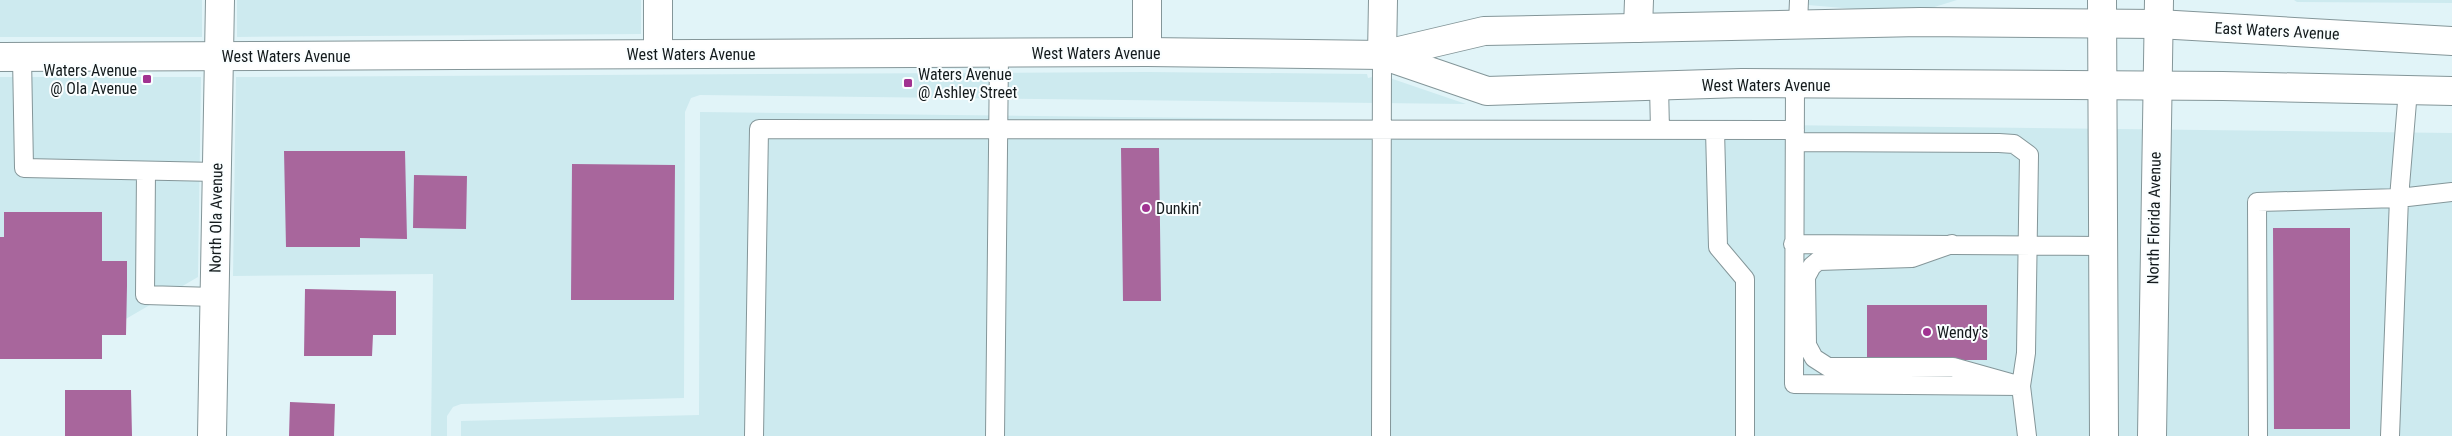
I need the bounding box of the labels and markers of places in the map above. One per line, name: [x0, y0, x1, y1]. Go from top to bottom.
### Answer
place label: Waters Avenue @ Ola Avenue: [43, 61, 137, 98]
place label: Waters Avenue @ Ashley Street: [918, 65, 1017, 102]
marker: Waters Avenue @ Ola Avenue: [141, 73, 153, 85]
marker: Waters Avenue @ Ashley Street: [902, 77, 914, 89]
place label: Dunkin': [1156, 199, 1201, 218]
marker: Dunkin': [1140, 202, 1152, 214]
place label: Wendy's: [1937, 323, 1988, 342]
marker: Wendy's: [1921, 326, 1933, 338]

